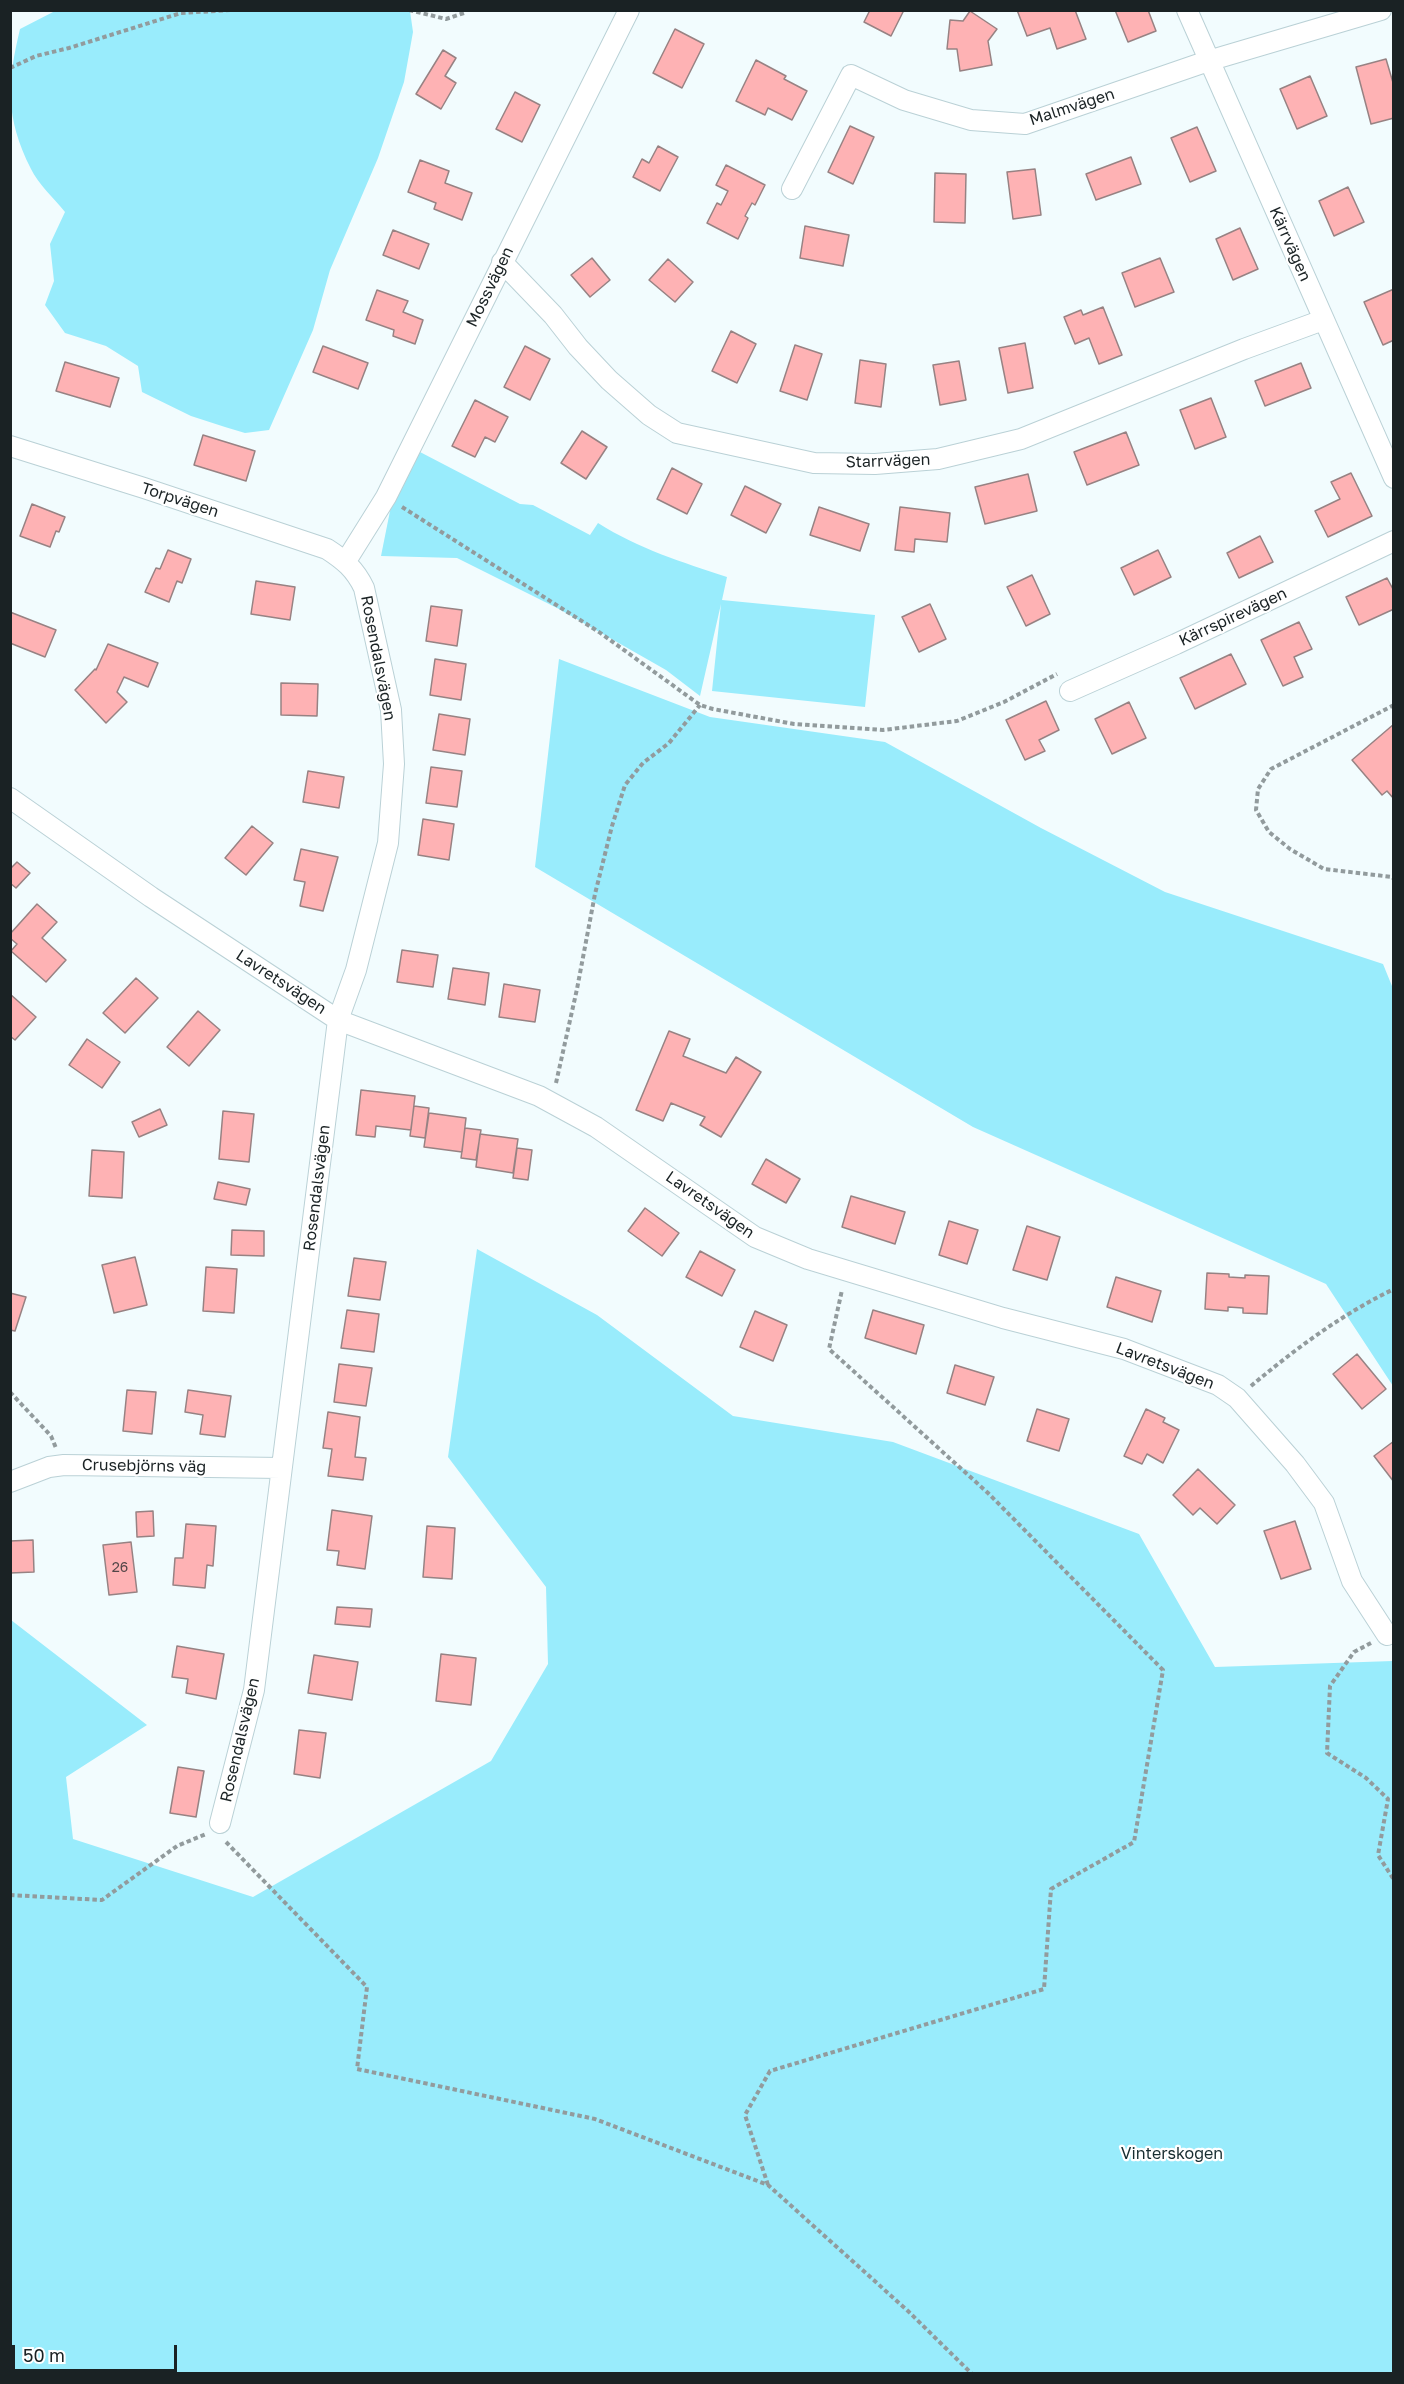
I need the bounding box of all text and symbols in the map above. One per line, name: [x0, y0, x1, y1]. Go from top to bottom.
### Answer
street label: Malmvägen: [1027, 84, 1117, 130]
street label: Kärrvägen: [1265, 204, 1315, 284]
street label: Mossvägen: [462, 244, 518, 330]
street label: Starrvägen: [845, 450, 931, 472]
street label: Torpvägen: [139, 478, 221, 522]
street label: Kärrspirevägen: [1176, 584, 1290, 650]
street label: Rosendalsvägen: [356, 594, 400, 722]
street label: Lavretsvägen: [232, 946, 330, 1018]
street label: Rosendalsvägen: [300, 1124, 334, 1252]
street label: Lavretsvägen: [662, 1167, 758, 1243]
street label: Lavretsvägen: [1113, 1338, 1217, 1394]
street label: Crusebjörns väg: [82, 1455, 206, 1477]
house number: 26: [112, 1560, 128, 1576]
street label: Rosendalsvägen: [216, 1676, 264, 1804]
park label: Vinterskogen: [1121, 2144, 1223, 2164]
scale bar: [15, 2333, 180, 2371]
text: 50 m: [23, 2344, 65, 2366]

